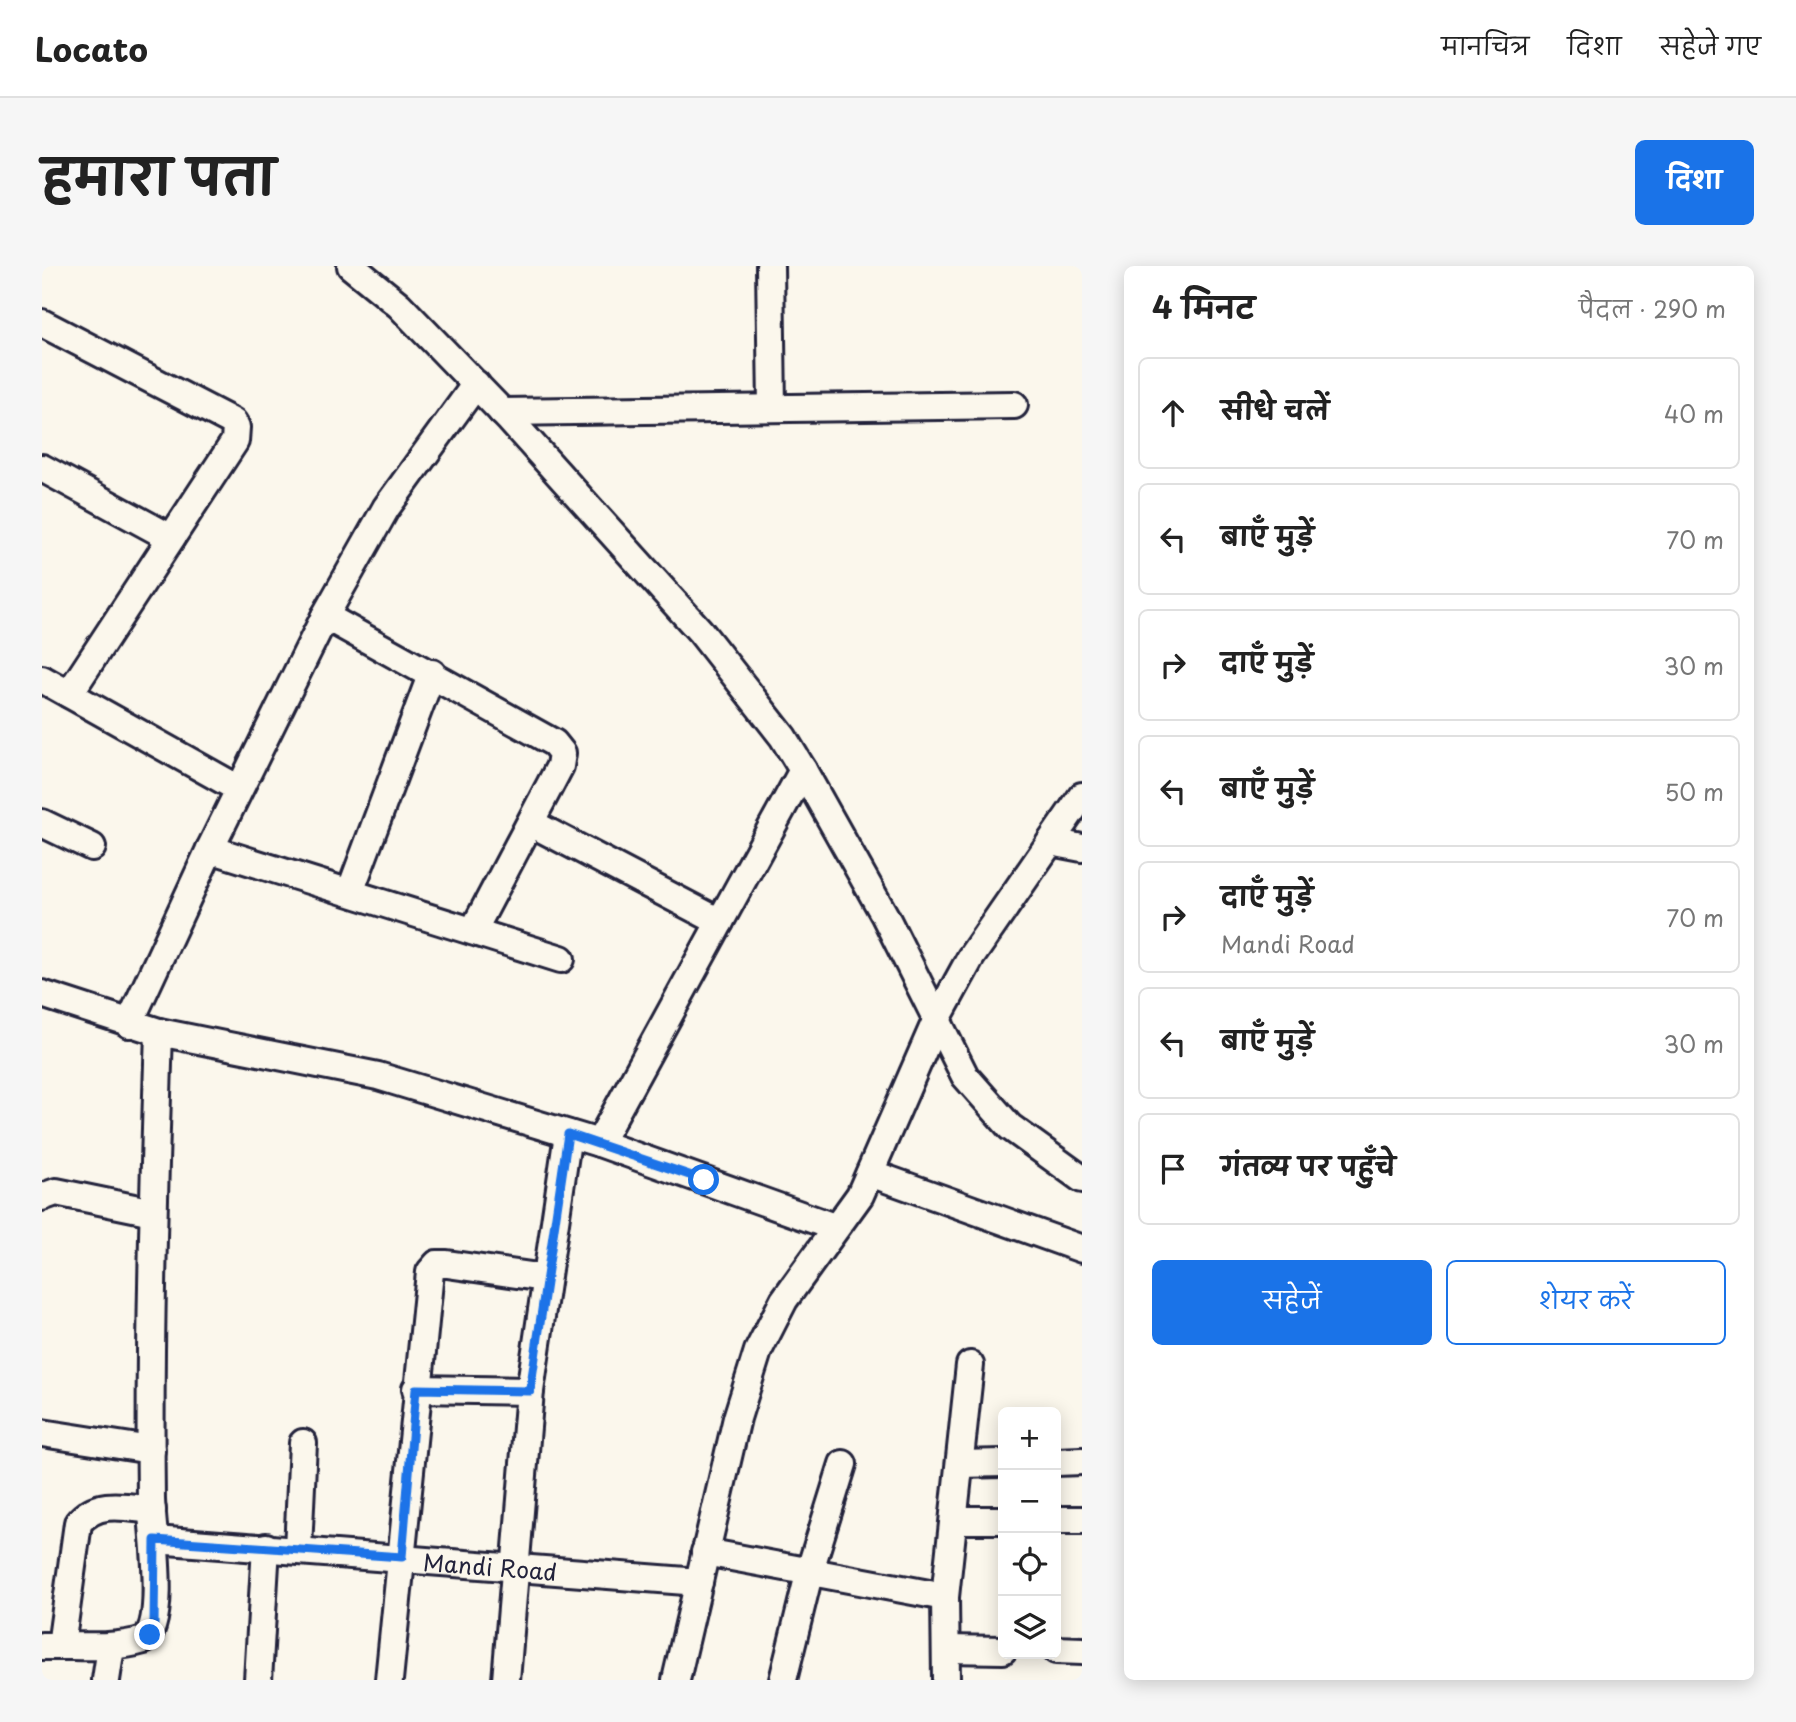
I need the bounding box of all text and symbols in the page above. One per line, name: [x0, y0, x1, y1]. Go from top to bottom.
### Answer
text: Locato: [35, 23, 148, 73]
text: मानचित्र: [1441, 27, 1529, 63]
text: दिशा: [1567, 27, 1622, 63]
text: सहेजे गए: [1660, 27, 1761, 63]
text: हमारा पता: [42, 138, 276, 212]
button: दिशा: [1635, 140, 1754, 225]
text: 4 मिनट: [1152, 284, 1255, 329]
text: पैदल · 290 m: [1579, 291, 1726, 326]
text: सीधे चलें: [1221, 390, 1329, 429]
icon: ahead: [1154, 394, 1192, 432]
text: 40 m: [1664, 396, 1724, 431]
text: बाएँ मुड़ें: [1221, 516, 1314, 555]
icon: left: [1154, 520, 1192, 558]
text: 70 m: [1666, 522, 1724, 557]
text: दाएँ मुड़ें: [1221, 642, 1313, 681]
icon: right: [1154, 646, 1192, 684]
text: 30 m: [1663, 648, 1724, 683]
text: बाएँ मुड़ें: [1221, 768, 1314, 807]
icon: left: [1154, 772, 1192, 810]
text: 50 m: [1664, 774, 1724, 809]
text: दाएँ मुड़ें: [1221, 876, 1313, 915]
icon: right: [1154, 898, 1192, 936]
text: 70 m: [1666, 900, 1724, 935]
text: Mandi Road: [1221, 926, 1355, 961]
text: बाएँ मुड़ें: [1221, 1020, 1314, 1059]
icon: left: [1154, 1024, 1192, 1062]
text: 30 m: [1663, 1026, 1724, 1061]
text: गंतव्य पर पहुँचे: [1221, 1146, 1396, 1185]
icon: arrive: [1154, 1150, 1192, 1188]
route start: [688, 1164, 719, 1195]
button: सहेजें: [1152, 1260, 1432, 1345]
button: शेयर करें: [1446, 1260, 1726, 1345]
map controls: [998, 1407, 1061, 1659]
button: +: [998, 1407, 1061, 1470]
button: −: [998, 1470, 1061, 1533]
button: locate: [998, 1533, 1061, 1596]
street label: Mandi Road: [422, 1543, 558, 1588]
button: layers: [998, 1596, 1061, 1659]
route end: [134, 1619, 165, 1650]

